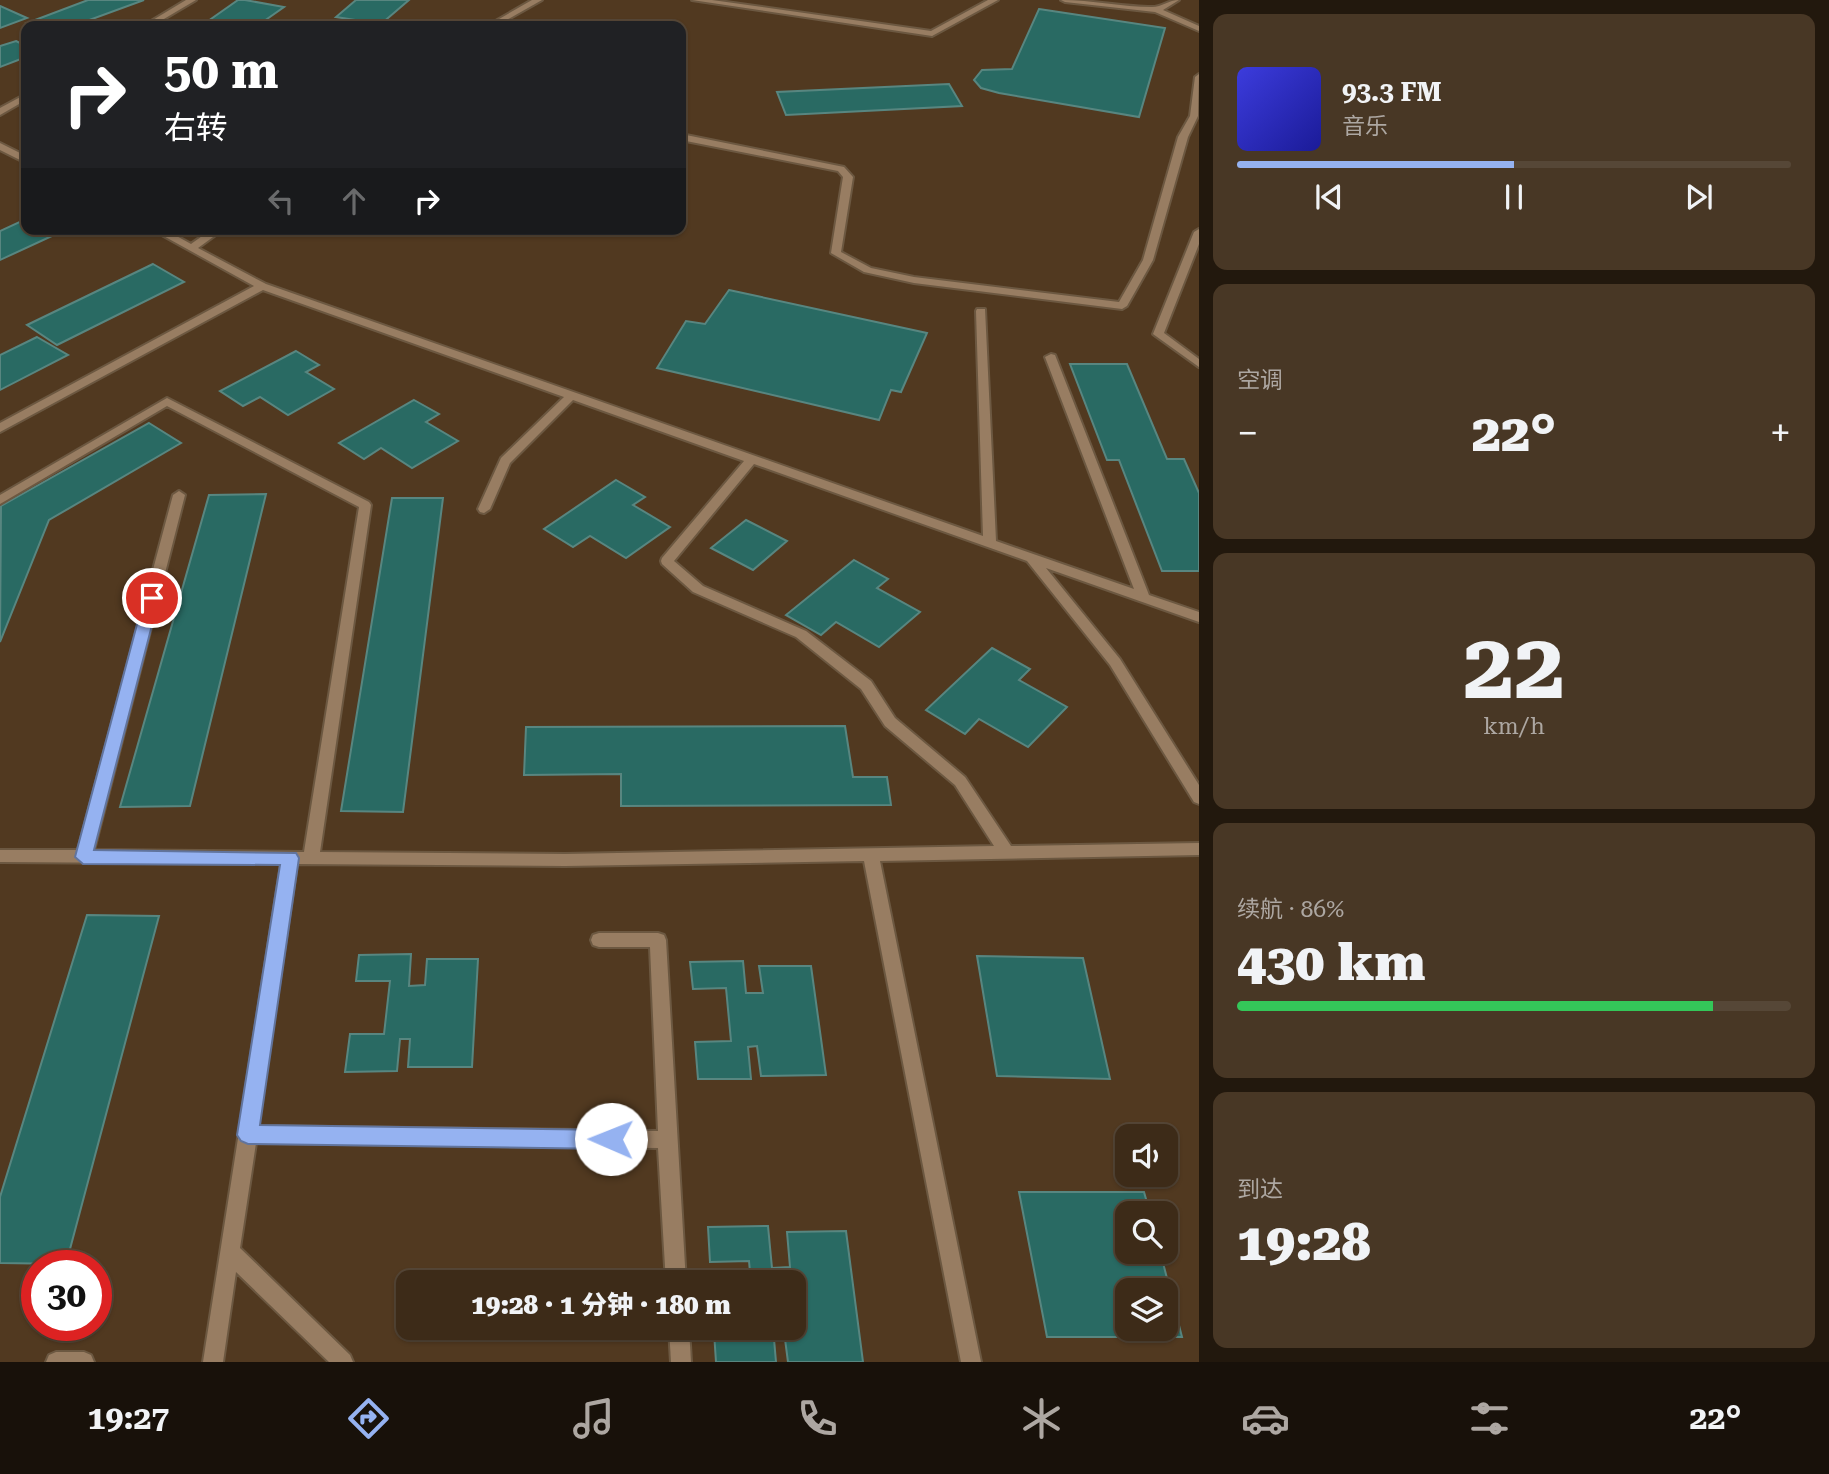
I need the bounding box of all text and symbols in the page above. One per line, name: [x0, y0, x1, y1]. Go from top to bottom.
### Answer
text: 50 m: [164, 43, 279, 100]
icon: right: [49, 49, 140, 140]
text: 93.3 FM: [1342, 77, 1442, 107]
text: 右转: [164, 109, 228, 147]
text: 音乐: [1342, 113, 1388, 140]
icon: previous: [1310, 178, 1348, 216]
icon: pause: [1495, 178, 1533, 216]
icon: next: [1680, 178, 1718, 216]
icon: left: [262, 182, 300, 220]
icon: ahead: [335, 182, 373, 220]
icon: right: [408, 182, 446, 220]
text: 空调: [1237, 367, 1283, 394]
text: 22°: [1472, 403, 1556, 464]
text: −: [1237, 411, 1258, 455]
text: +: [1770, 411, 1791, 455]
pin: [122, 568, 182, 628]
icon: arrive: [133, 579, 171, 617]
text: 22: [1463, 614, 1565, 720]
text: km/h: [1483, 713, 1545, 740]
text: 续航 · 86%: [1237, 896, 1344, 923]
text: 430 km: [1237, 932, 1425, 993]
position arrow: [574, 1102, 648, 1176]
map controls: [1115, 1124, 1178, 1341]
button: sound: [1115, 1124, 1178, 1187]
text: 到达: [1237, 1176, 1283, 1203]
button: search: [1115, 1201, 1178, 1264]
text: 19:28: [1237, 1212, 1371, 1273]
speed limit sign: 30: [21, 1250, 112, 1341]
button: layers: [1115, 1278, 1178, 1341]
text: 19:28 · 1 分钟 · 180 m: [471, 1290, 731, 1320]
icon: directions: [344, 1394, 393, 1443]
icon: music: [569, 1394, 618, 1443]
icon: phone: [793, 1394, 842, 1443]
icon: climate: [1017, 1394, 1066, 1443]
icon: car: [1241, 1394, 1290, 1443]
icon: filters: [1465, 1394, 1514, 1443]
text: 19:27: [88, 1399, 169, 1437]
text: 22°: [1690, 1399, 1741, 1437]

